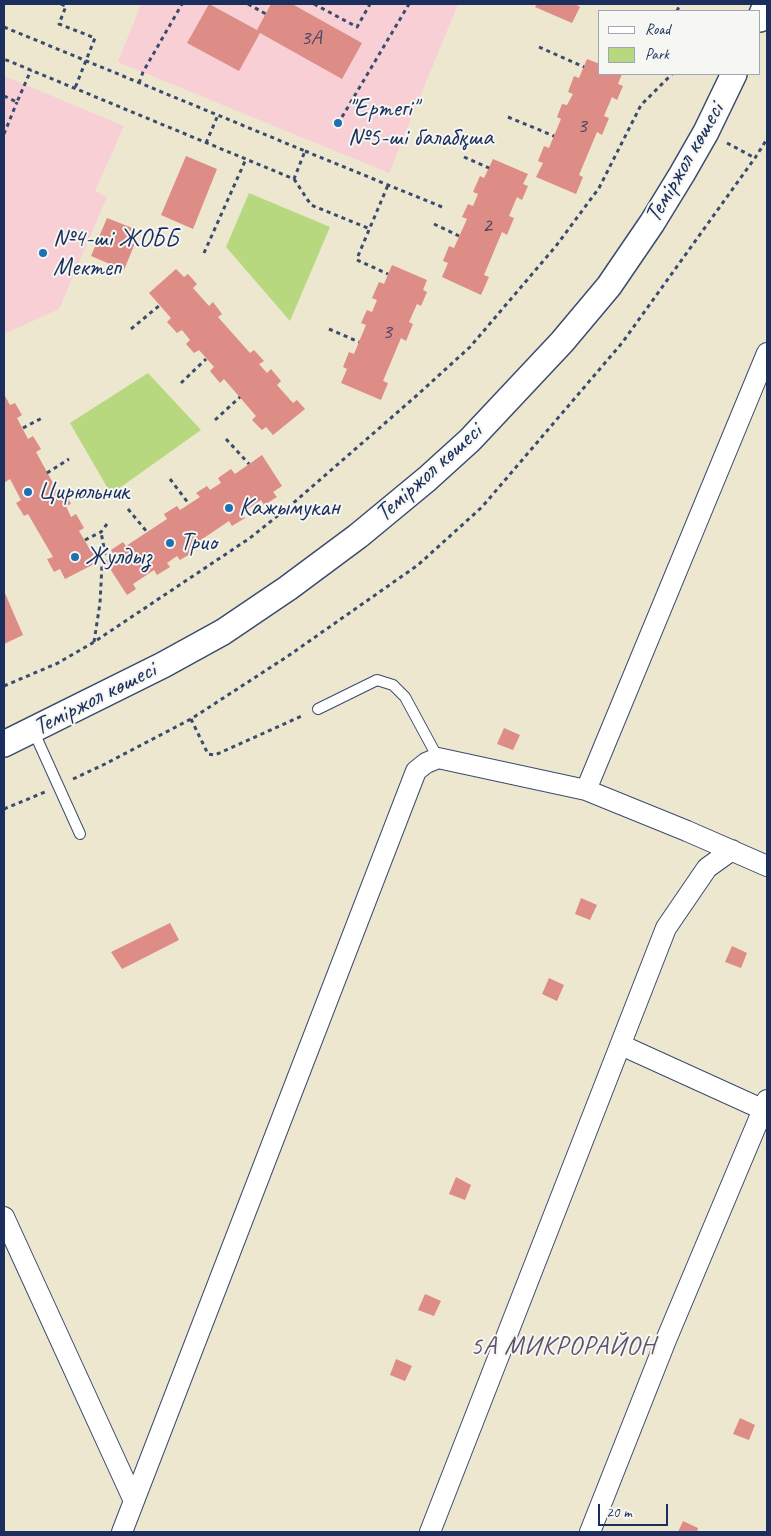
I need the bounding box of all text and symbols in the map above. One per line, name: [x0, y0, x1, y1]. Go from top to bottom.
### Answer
legend: [598, 10, 761, 75]
text: Road: [645, 20, 670, 39]
house number: 3А: [301, 25, 321, 51]
text: Park: [645, 45, 669, 64]
place label: "Ертегі" №5-ші балабқша: [348, 94, 493, 153]
street label: Теміржол көшесі: [639, 98, 731, 228]
house number: 3: [577, 113, 587, 139]
marker: "Ертегі" №5-ші балабқша: [332, 117, 344, 129]
house number: 2: [482, 213, 492, 239]
place label: №4-ші ЖОББ Мектеп: [53, 224, 178, 283]
marker: №4-ші ЖОББ Мектеп: [37, 247, 49, 259]
house number: 3: [382, 319, 392, 345]
street label: Теміржол көшесі: [369, 417, 489, 529]
place label: Цирюльник: [38, 477, 129, 507]
marker: Цирюльник: [22, 486, 34, 498]
place label: Кажымукан: [239, 493, 340, 523]
marker: Кажымукан: [223, 502, 235, 514]
place label: Трио: [180, 528, 217, 558]
marker: Трио: [164, 537, 176, 549]
place label: Жулдыз: [85, 542, 151, 572]
marker: Жулдыз: [69, 551, 81, 563]
street label: Теміржол көшесі: [29, 655, 161, 743]
district label: 5А МИКРОРАЙОН: [468, 1331, 658, 1363]
scale bar: [601, 1494, 671, 1526]
text: 20 m: [606, 1503, 632, 1522]

